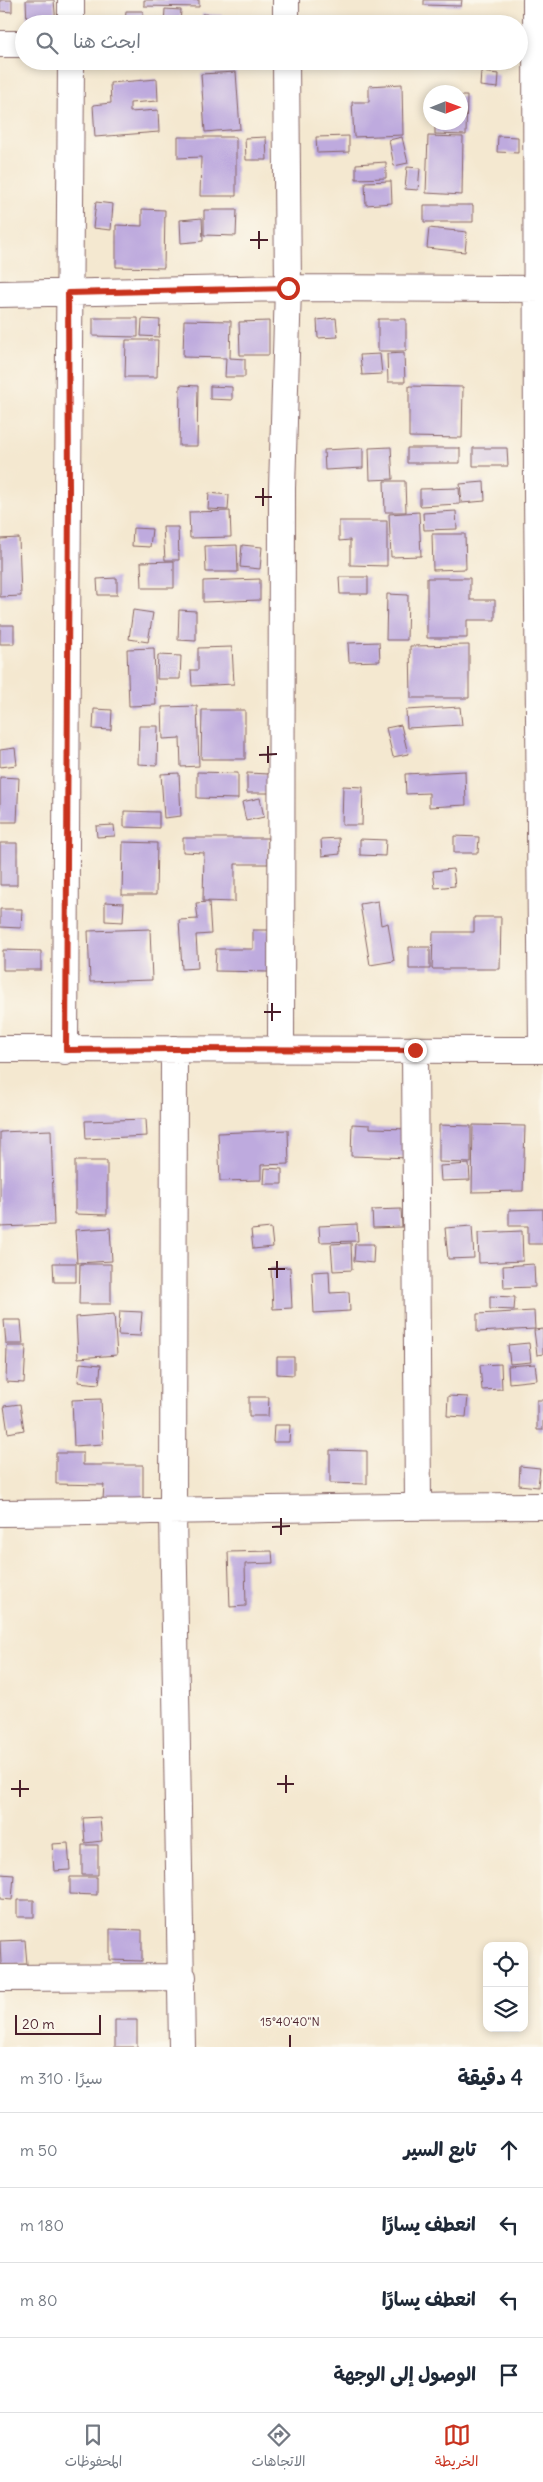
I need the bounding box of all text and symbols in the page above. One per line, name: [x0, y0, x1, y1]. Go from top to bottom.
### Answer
search box: [15, 15, 528, 70]
icon: search: [33, 29, 61, 57]
text: ابحث هنا: [73, 29, 141, 53]
north arrow: [423, 85, 468, 130]
route start: [277, 277, 300, 300]
route end: [404, 1039, 427, 1062]
map controls: [483, 1942, 528, 2032]
button: locate: [483, 1942, 528, 1987]
button: layers: [483, 1987, 528, 2032]
scale bar: [15, 2012, 101, 2035]
text: 15°40'40"N: [260, 2014, 320, 2029]
text: 20 m: [22, 2015, 55, 2033]
text: 4 دقيقة: [457, 2064, 523, 2091]
text: سيرًا · 310 m: [20, 2068, 103, 2088]
icon: ahead: [495, 2136, 523, 2164]
text: تابع السير: [404, 2137, 476, 2161]
text: 50 m: [20, 2140, 58, 2160]
icon: left: [495, 2211, 523, 2239]
text: انعطف يسارًا: [382, 2212, 476, 2236]
text: 180 m: [20, 2215, 64, 2235]
icon: left: [495, 2286, 523, 2314]
text: انعطف يسارًا: [382, 2287, 476, 2311]
text: 80 m: [20, 2290, 58, 2310]
icon: arrive: [495, 2361, 523, 2389]
text: الوصول إلى الوجهة: [333, 2362, 476, 2386]
tab: المحفوظات: [65, 2421, 122, 2474]
tab: الاتجاهات: [251, 2421, 306, 2474]
tab: الخريطة: [435, 2421, 478, 2474]

